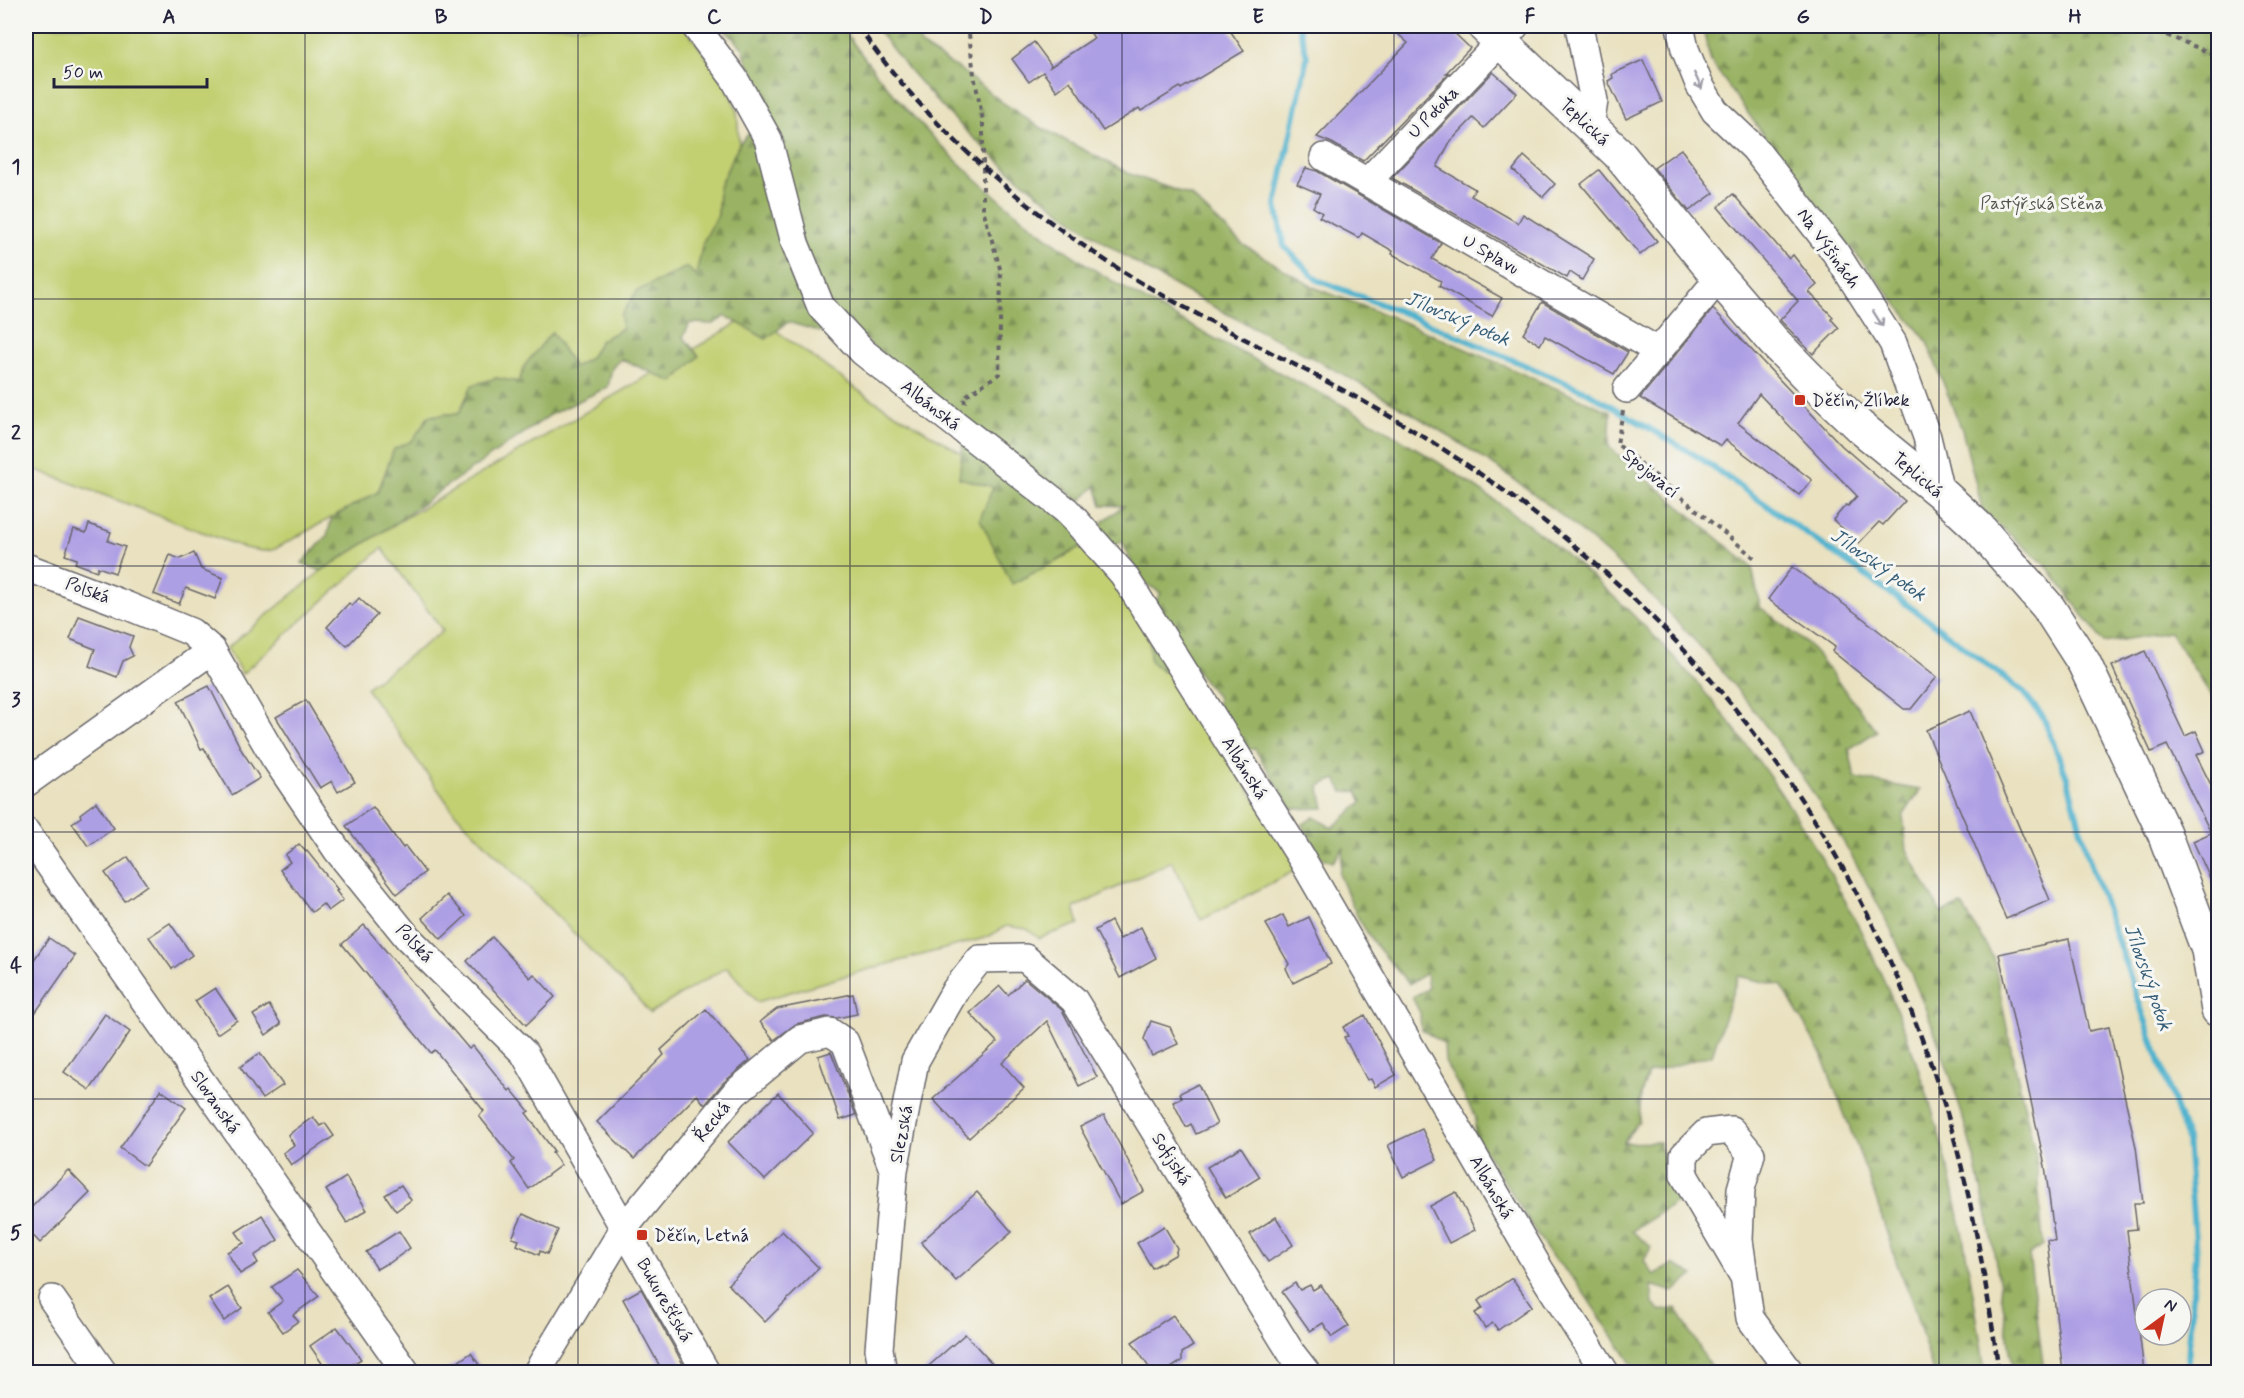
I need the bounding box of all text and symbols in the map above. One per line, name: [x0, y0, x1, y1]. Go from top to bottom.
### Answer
text: A: [162, 4, 176, 31]
text: B: [435, 4, 448, 31]
text: C: [707, 4, 722, 31]
text: D: [979, 4, 993, 31]
text: E: [1252, 4, 1264, 31]
text: F: [1525, 4, 1536, 31]
text: G: [1796, 4, 1810, 31]
text: H: [2068, 4, 2082, 31]
scale bar: [54, 51, 207, 89]
text: 50 m: [63, 61, 103, 85]
one-way arrow: [1693, 71, 1705, 89]
street label: U Potoka: [1403, 81, 1465, 144]
street label: Teplická: [1554, 93, 1615, 152]
text: 1: [12, 154, 20, 181]
park label: Pastýřská Stěna: [1980, 192, 2104, 216]
street label: Na Výšinách: [1791, 204, 1865, 293]
street label: U Splavu: [1458, 229, 1523, 281]
water label: Jílovský potok: [1401, 285, 1514, 354]
one-way arrow: [1872, 310, 1884, 327]
street label: Albánská: [895, 375, 965, 437]
place label: Děčín, Žlíbek: [1812, 389, 1910, 413]
marker: Děčín, Žlíbek: [1793, 393, 1807, 407]
text: 2: [11, 420, 21, 447]
street label: Spojovací: [1617, 443, 1684, 504]
street label: Teplická: [1886, 447, 1948, 504]
water label: Jílovský potok: [1825, 522, 1932, 608]
street label: Polská: [62, 572, 113, 610]
text: 3: [11, 687, 21, 714]
street label: Albánská: [1215, 732, 1273, 805]
street label: Polská: [390, 919, 439, 968]
water label: Jílovský potok: [2117, 920, 2179, 1035]
text: 4: [10, 953, 22, 980]
street label: Slovanská: [185, 1066, 246, 1139]
street label: Řecká: [689, 1096, 737, 1147]
street label: Slezská: [885, 1103, 919, 1165]
street label: Sofijská: [1146, 1129, 1197, 1191]
street label: Albánská: [1463, 1151, 1519, 1224]
text: 5: [10, 1220, 22, 1247]
place label: Děčín, Letná: [654, 1224, 749, 1248]
marker: Děčín, Letná: [635, 1228, 649, 1242]
street label: Bukurešťská: [630, 1254, 698, 1347]
north arrow: [2133, 1287, 2193, 1347]
text: N: [2160, 1294, 2181, 1317]

